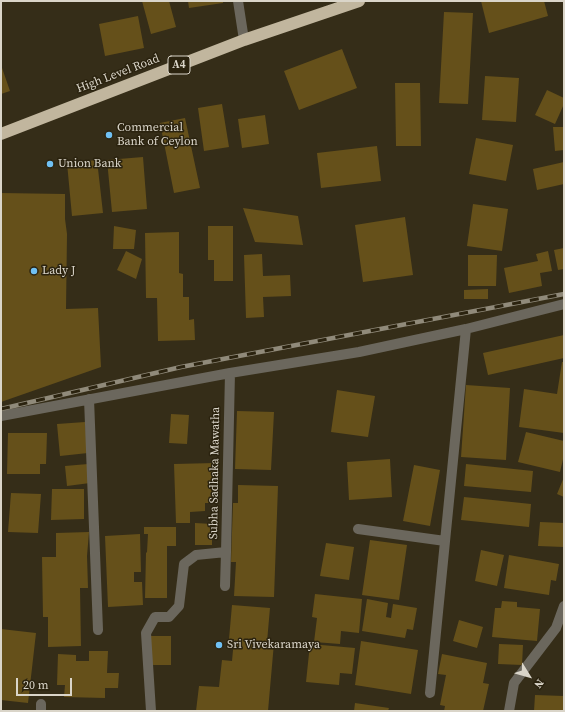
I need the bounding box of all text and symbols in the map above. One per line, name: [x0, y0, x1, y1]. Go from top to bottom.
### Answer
street label: High Level Road: [74, 52, 162, 96]
road number: A4: [168, 56, 190, 74]
place label: Commercial Bank of Ceylon: [117, 121, 198, 149]
marker: Commercial Bank of Ceylon: [104, 130, 114, 140]
place label: Union Bank: [58, 157, 121, 171]
marker: Union Bank: [45, 159, 55, 169]
place label: Lady J: [42, 264, 75, 278]
marker: Lady J: [29, 266, 39, 276]
street label: Subha Sadhaka Mawatha: [207, 407, 223, 539]
place label: Sri Vivekaramaya: [227, 638, 320, 652]
marker: Sri Vivekaramaya: [214, 640, 224, 650]
north arrow: [509, 656, 549, 696]
scale bar: [18, 670, 74, 696]
text: N: [531, 676, 547, 691]
text: 20 m: [23, 677, 49, 693]

